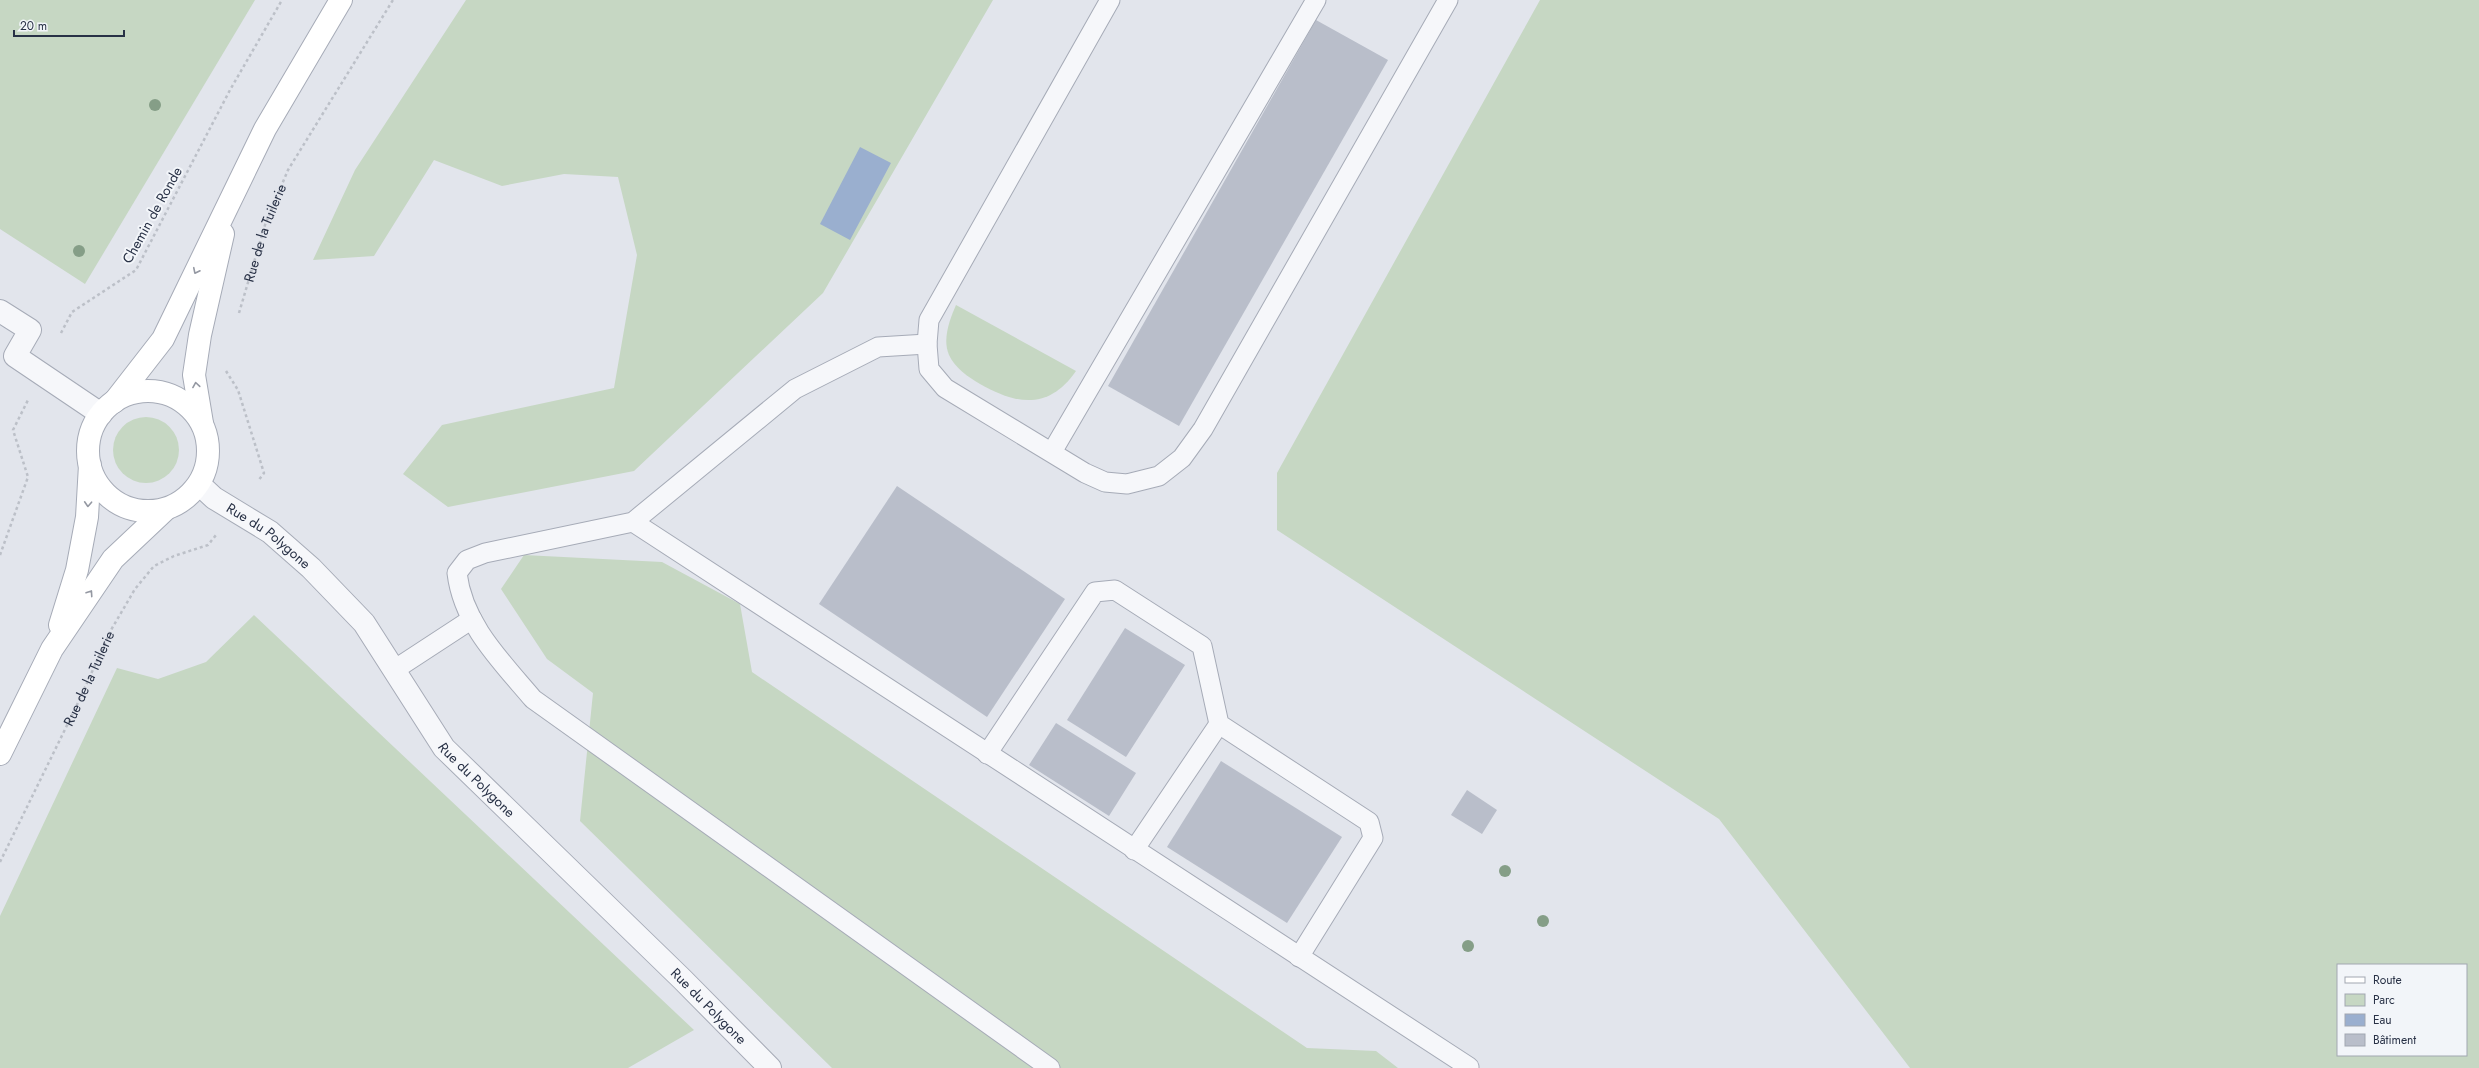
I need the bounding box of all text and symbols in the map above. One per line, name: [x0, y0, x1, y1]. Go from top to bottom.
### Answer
scale bar: [14, 12, 124, 38]
text: 20 m: [20, 17, 47, 35]
street label: Chemin de Ronde: [117, 163, 187, 267]
street label: Rue de la Tuilerie: [239, 181, 291, 285]
one-way arrow: [193, 266, 201, 274]
one-way arrow: [192, 382, 201, 388]
street label: Rue du Polygone: [223, 498, 315, 573]
one-way arrow: [83, 501, 92, 507]
one-way arrow: [85, 591, 92, 598]
street label: Rue de la Tuilerie: [58, 628, 119, 729]
street label: Rue du Polygone: [433, 739, 520, 822]
street label: Rue du Polygone: [666, 963, 751, 1049]
legend: [2337, 964, 2467, 1056]
text: Route: [2373, 971, 2402, 989]
text: Parc: [2373, 991, 2395, 1009]
text: Eau: [2373, 1011, 2392, 1029]
text: Bâtiment: [2373, 1031, 2416, 1049]

